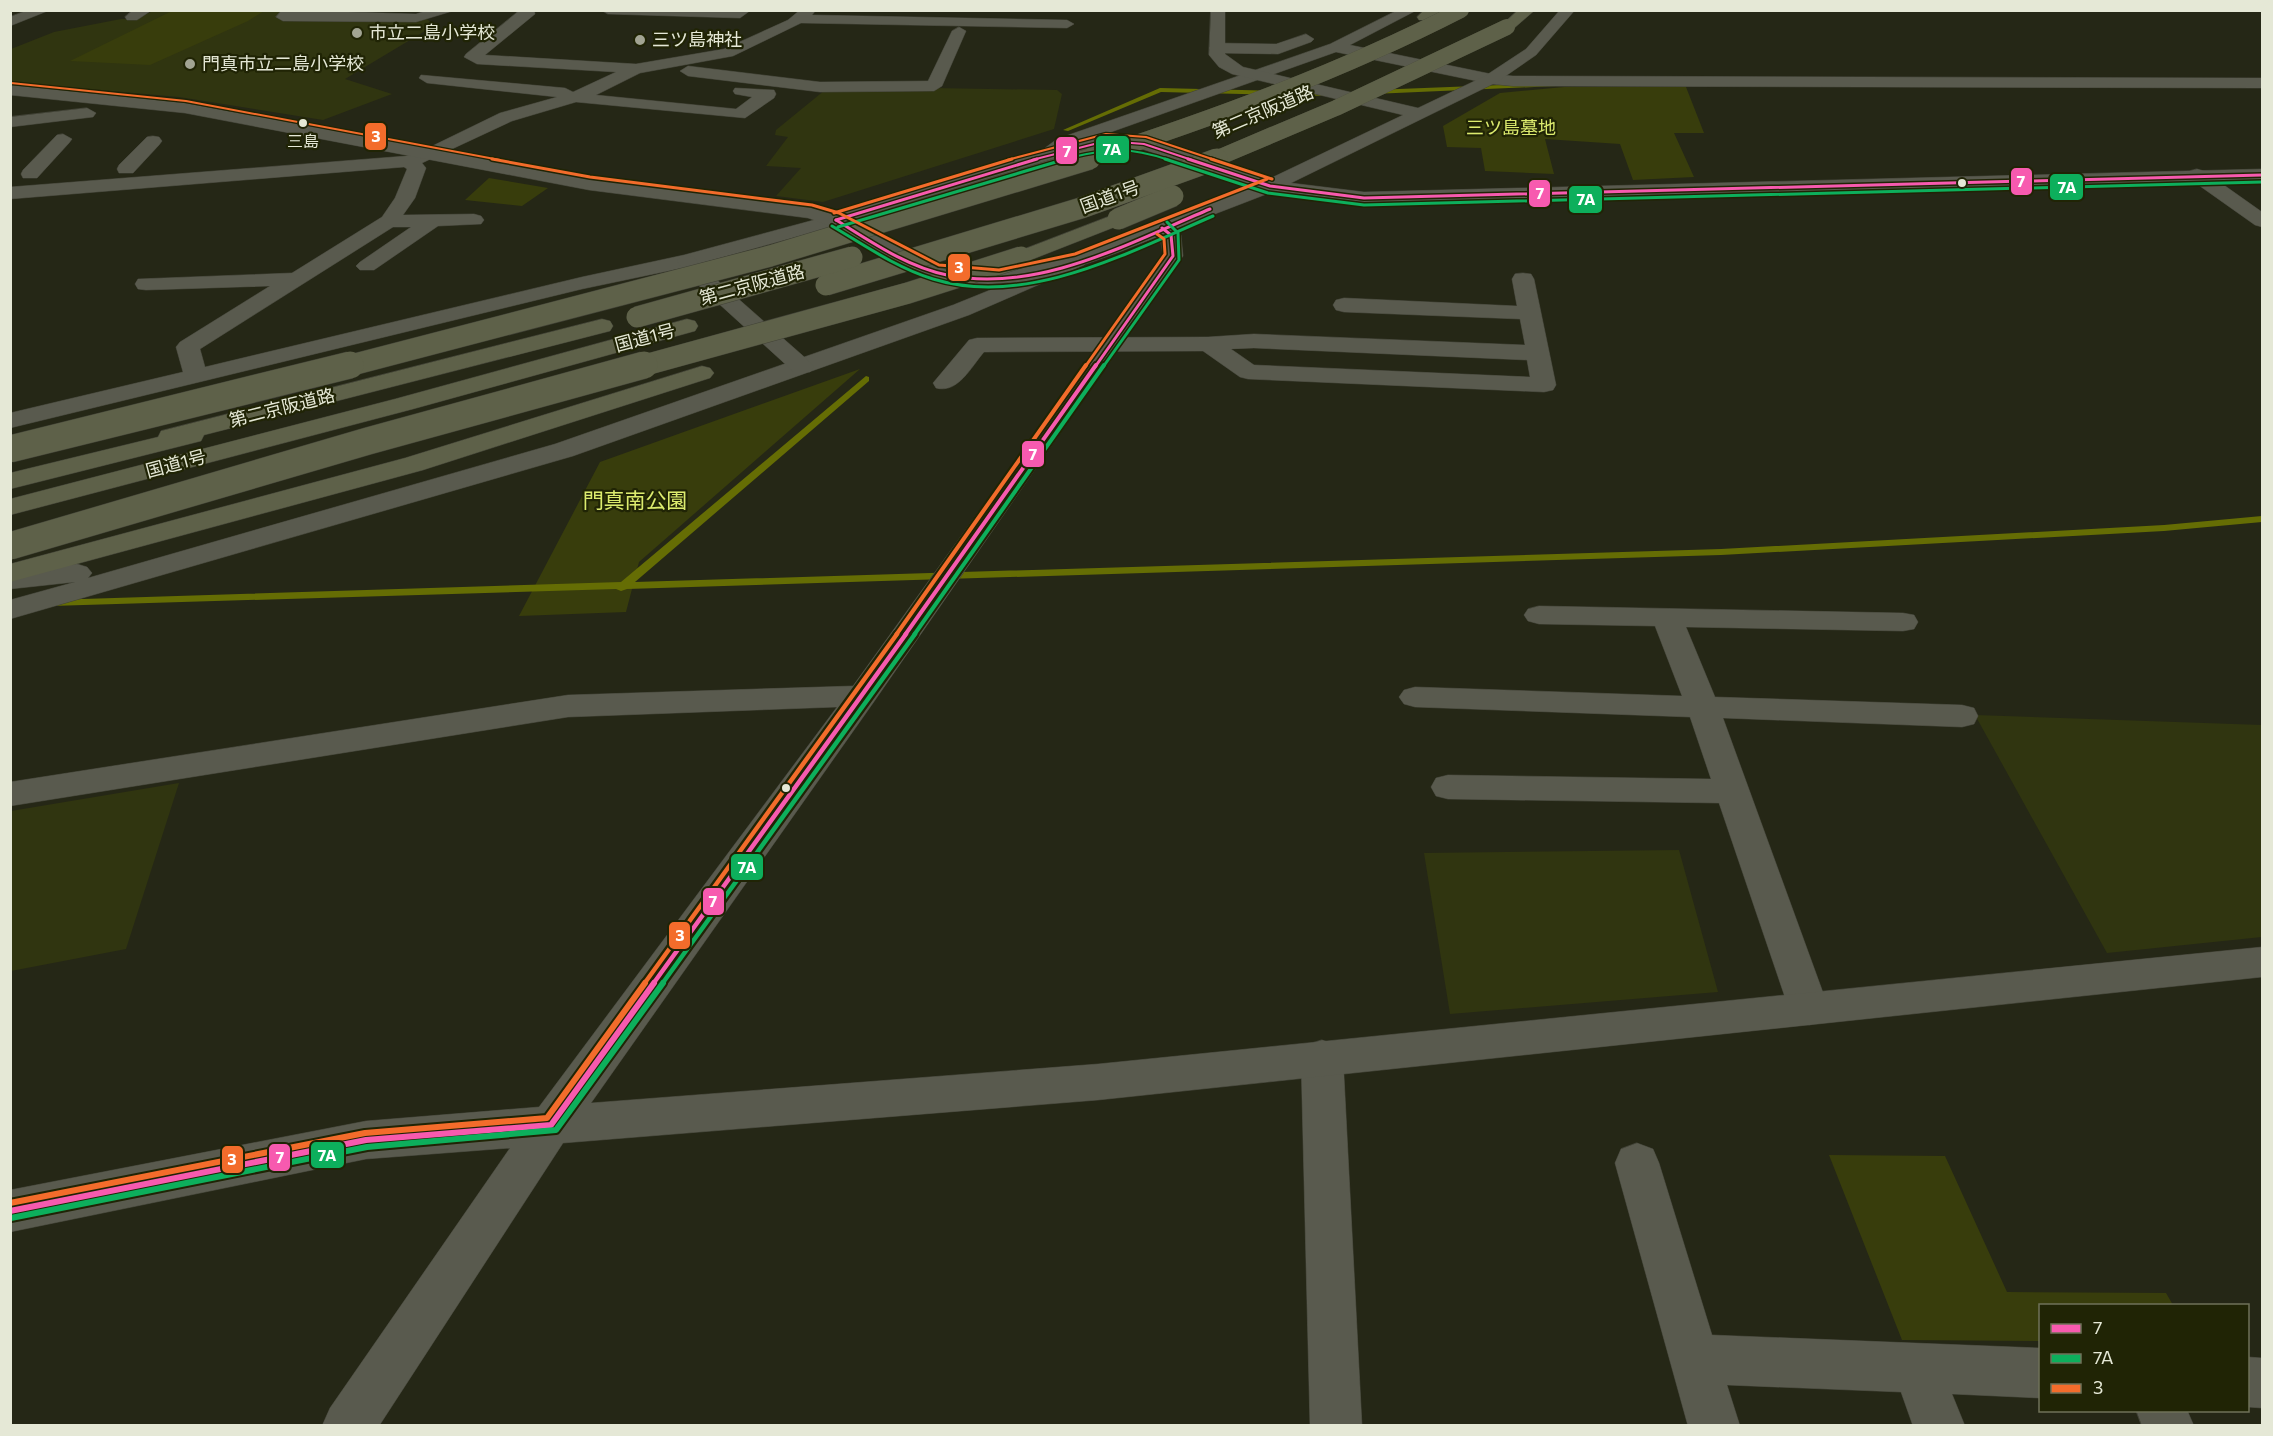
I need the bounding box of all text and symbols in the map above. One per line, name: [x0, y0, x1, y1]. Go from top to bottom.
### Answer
place label: 市立二島小学校: [369, 21, 495, 43]
marker: 市立二島小学校: [350, 26, 364, 40]
place label: 三ツ島神社: [652, 28, 742, 50]
marker: 三ツ島神社: [633, 33, 647, 47]
place label: 門真市立二島小学校: [202, 52, 364, 74]
marker: 門真市立二島小学校: [183, 57, 197, 71]
street label: 第二京阪道路: [1209, 80, 1317, 142]
park label: 三ツ島墓地: [1466, 116, 1556, 138]
marker: 三島: [297, 117, 309, 129]
line badge: 3: [364, 122, 387, 151]
text: 3: [371, 126, 381, 145]
place label: 三島: [287, 131, 319, 150]
line badge: 7A: [1095, 135, 1130, 164]
line badge: 7: [1055, 136, 1078, 165]
text: 7A: [1102, 139, 1122, 158]
text: 7: [1063, 141, 1072, 160]
line badge: 7: [2010, 167, 2033, 196]
text: 7: [2017, 171, 2026, 190]
line badge: 7A: [2049, 173, 2084, 201]
street label: 国道1号: [1077, 175, 1142, 217]
unlabelled marker: [1956, 177, 1968, 189]
text: 7A: [2057, 177, 2077, 196]
line badge: 7: [1528, 179, 1551, 208]
text: 7: [1536, 183, 1545, 202]
line badge: 7A: [1568, 185, 1603, 214]
text: 7A: [1576, 189, 1596, 208]
line badge: 3: [947, 253, 971, 282]
text: 3: [954, 257, 964, 276]
street label: 第二京阪道路: [697, 259, 807, 309]
street label: 国道1号: [612, 318, 677, 356]
street label: 第二京阪道路: [227, 383, 337, 431]
line badge: 7: [1021, 440, 1045, 468]
street label: 国道1号: [143, 444, 208, 482]
text: 7: [1029, 444, 1038, 463]
park label: 門真南公園: [583, 487, 688, 512]
unlabelled marker: [780, 782, 792, 794]
line badge: 7A: [730, 853, 764, 881]
text: 7A: [737, 857, 757, 876]
line badge: 7: [702, 887, 725, 916]
text: 7: [709, 891, 718, 910]
line badge: 3: [668, 921, 691, 950]
text: 3: [675, 925, 685, 944]
line badge: 7A: [310, 1141, 345, 1169]
line badge: 7: [268, 1143, 291, 1172]
line badge: 3: [221, 1145, 244, 1174]
text: 7A: [317, 1145, 337, 1164]
text: 7: [276, 1147, 285, 1166]
text: 3: [227, 1149, 237, 1168]
legend: [2039, 1304, 2249, 1412]
text: 7: [2093, 1316, 2103, 1338]
text: 7A: [2093, 1346, 2113, 1368]
text: 3: [2093, 1376, 2103, 1398]

